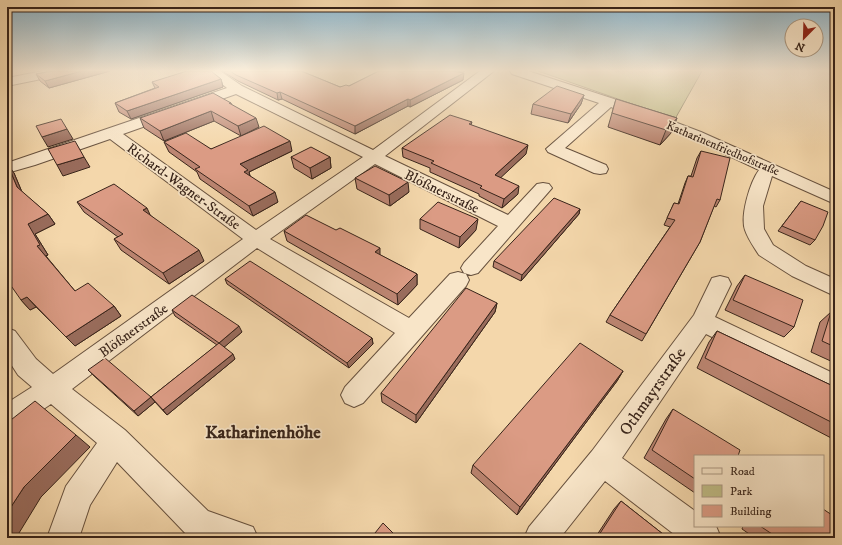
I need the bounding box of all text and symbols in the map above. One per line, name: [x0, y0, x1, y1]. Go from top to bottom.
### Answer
north arrow: [784, 18, 824, 58]
text: N: [794, 38, 807, 54]
street label: Katharinenfriedhofstraße: [664, 118, 782, 179]
street label: Richard-Wagner-Straße: [123, 140, 244, 234]
street label: Blößnerstraße: [401, 166, 482, 218]
street label: Blößnerstraße: [96, 300, 172, 362]
street label: Othmayrstraße: [614, 343, 691, 440]
district label: Katharinenhöhe: [205, 422, 321, 444]
legend: [694, 455, 824, 527]
text: Road: [730, 464, 755, 479]
text: Park: [730, 484, 752, 499]
text: Building: [730, 504, 771, 519]

